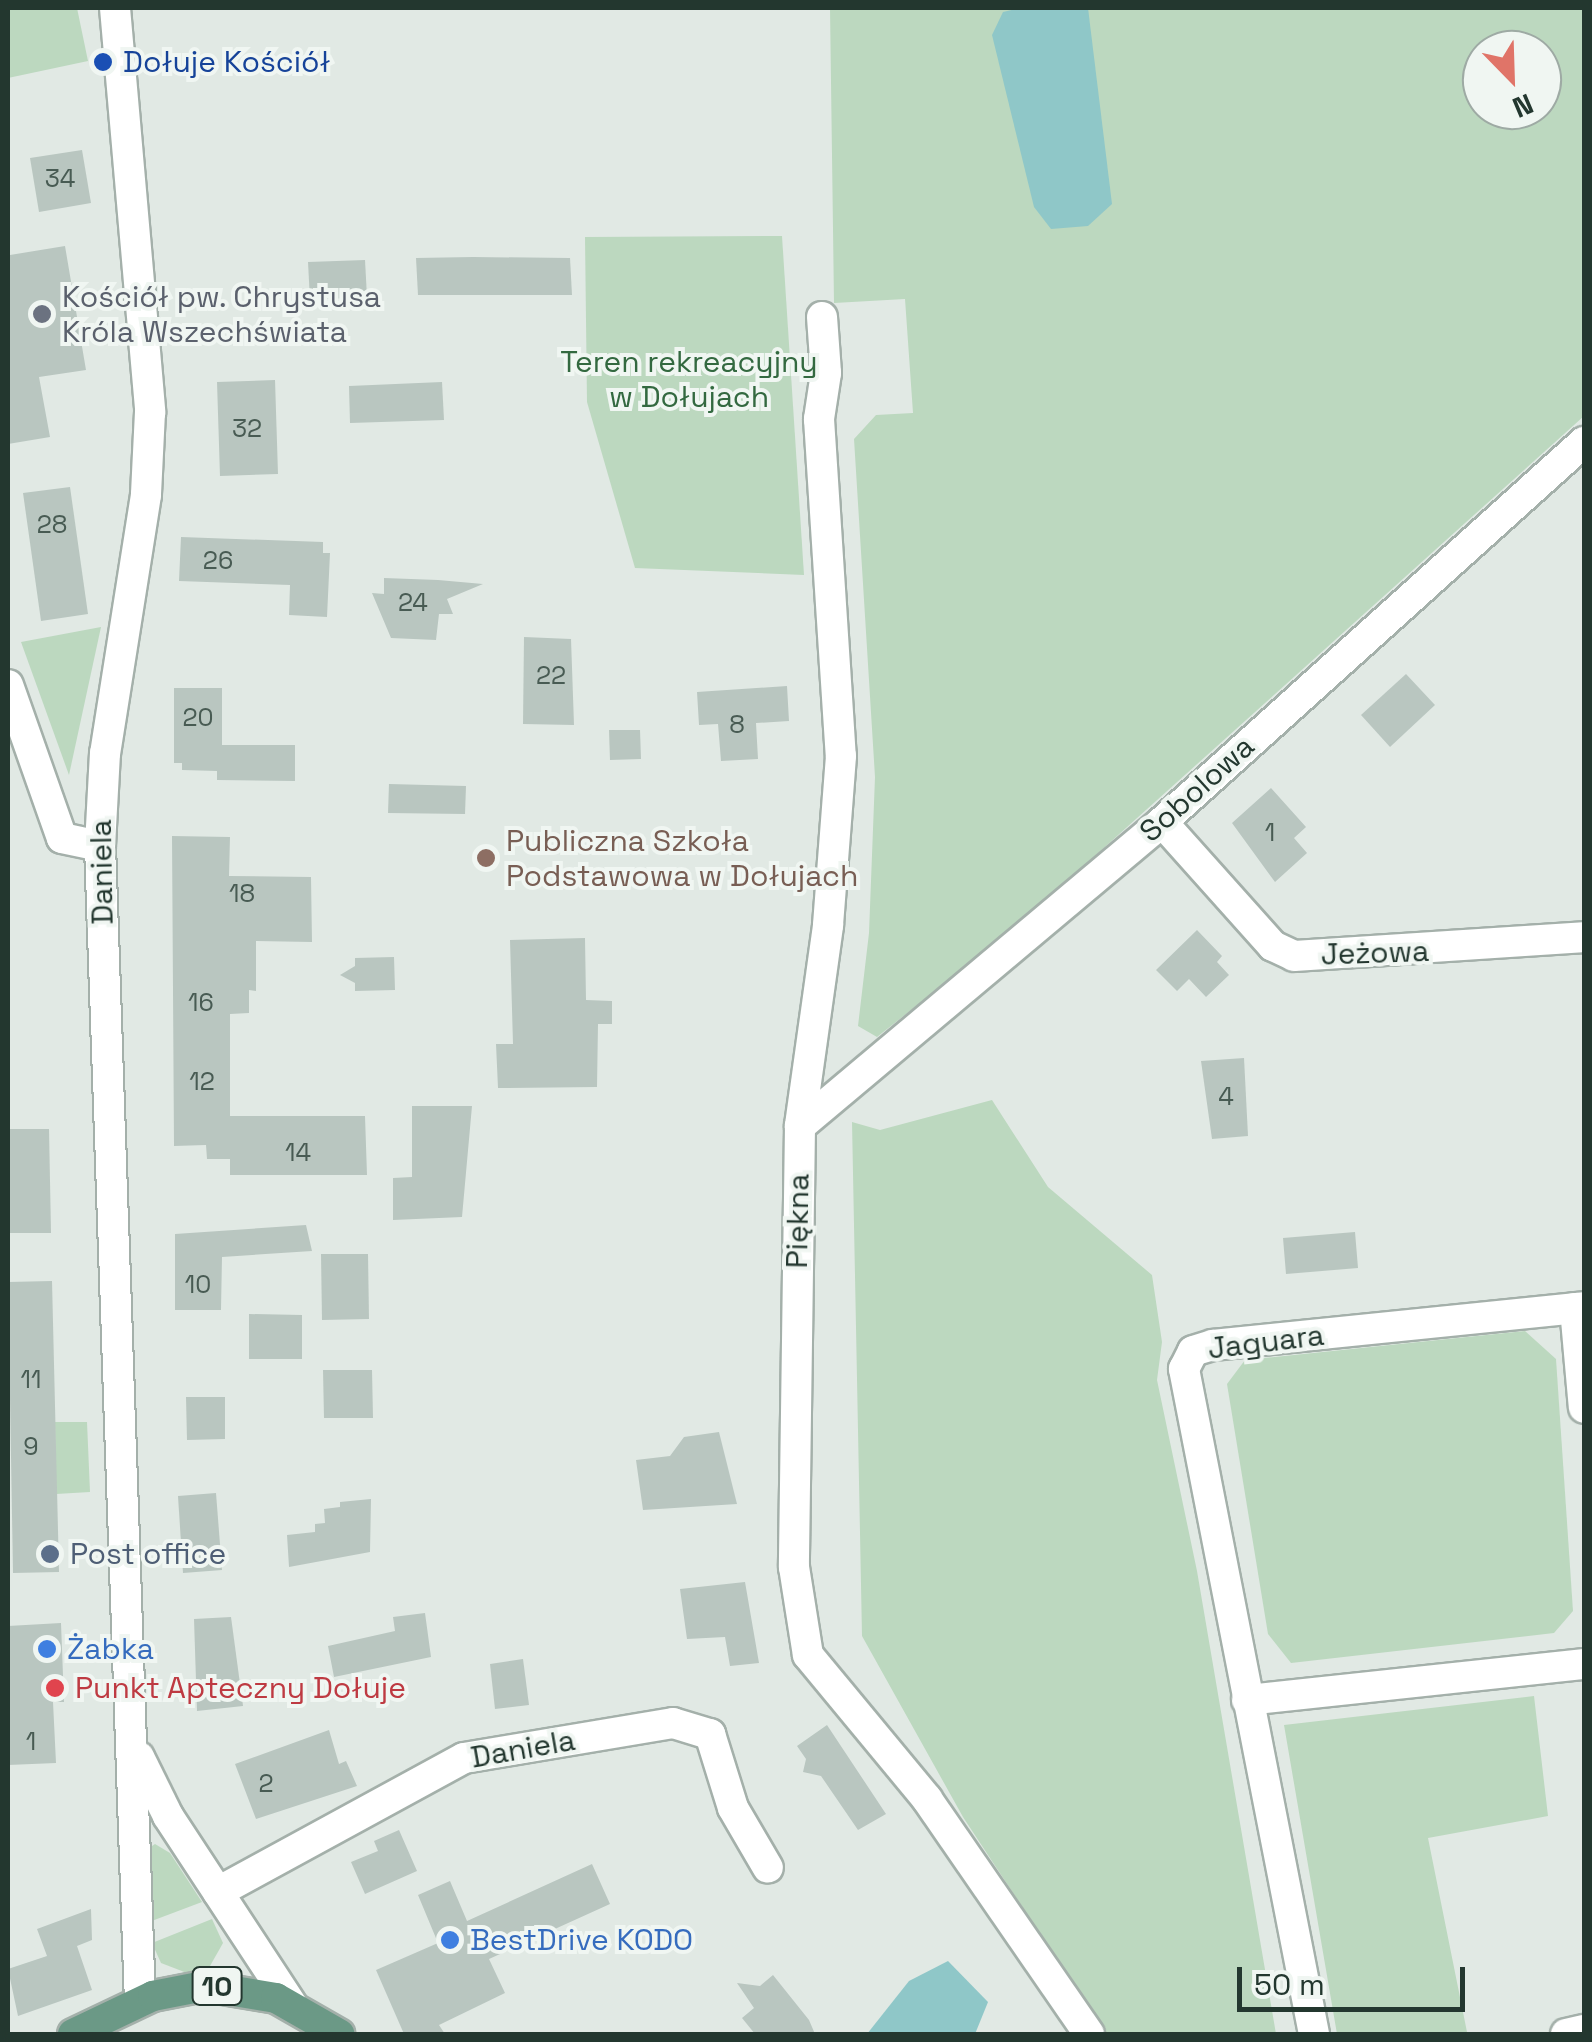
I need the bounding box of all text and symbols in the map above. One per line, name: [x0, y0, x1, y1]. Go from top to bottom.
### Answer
north arrow: [1462, 30, 1562, 130]
place label: Dołuje Kościół: [123, 44, 331, 80]
marker: Dołuje Kościół: [92, 51, 114, 73]
text: N: [1507, 86, 1539, 126]
house number: 34: [45, 163, 75, 193]
place label: Kościół pw. Chrystusa Króla Wszechświata: [62, 279, 382, 350]
marker: Kościół pw. Chrystusa Króla Wszechświata: [31, 303, 53, 325]
park label: Teren rekreacyjny w Dołujach: [560, 344, 818, 414]
house number: 32: [232, 413, 262, 443]
house number: 28: [37, 509, 67, 539]
house number: 26: [203, 545, 233, 575]
house number: 24: [398, 587, 428, 617]
house number: 22: [536, 660, 566, 690]
house number: 20: [182, 702, 214, 732]
house number: 8: [729, 709, 745, 739]
street label: Sobolowa: [1132, 728, 1262, 850]
house number: 1: [1265, 817, 1275, 847]
street label: Daniela: [83, 819, 121, 925]
place label: Publiczna Szkoła Podstawowa w Dołujach: [506, 823, 858, 894]
marker: Publiczna Szkoła Podstawowa w Dołujach: [475, 847, 497, 869]
house number: 18: [229, 878, 255, 908]
street label: Jeżowa: [1320, 933, 1430, 973]
house number: 16: [188, 987, 214, 1017]
house number: 12: [189, 1066, 215, 1096]
house number: 4: [1218, 1081, 1234, 1111]
house number: 14: [285, 1137, 311, 1167]
street label: Piękna: [779, 1173, 817, 1269]
house number: 10: [185, 1269, 211, 1299]
street label: Jaguara: [1206, 1317, 1326, 1367]
house number: 11: [21, 1364, 41, 1394]
house number: 9: [23, 1431, 39, 1461]
place label: Post office: [70, 1536, 226, 1572]
marker: Post office: [39, 1543, 61, 1565]
place label: Żabka: [67, 1631, 154, 1667]
marker: Żabka: [36, 1638, 58, 1660]
place label: Punkt Apteczny Dołuje: [75, 1670, 406, 1706]
marker: Punkt Apteczny Dołuje: [44, 1677, 66, 1699]
street label: Daniela: [468, 1722, 578, 1776]
house number: 1: [26, 1726, 36, 1756]
house number: 2: [258, 1768, 274, 1798]
place label: BestDrive KODO: [470, 1922, 693, 1958]
marker: BestDrive KODO: [439, 1929, 461, 1951]
scale bar: [1242, 1947, 1470, 2009]
road number: 10: [190, 1963, 244, 2009]
text: 50 m: [1254, 1965, 1325, 2004]

